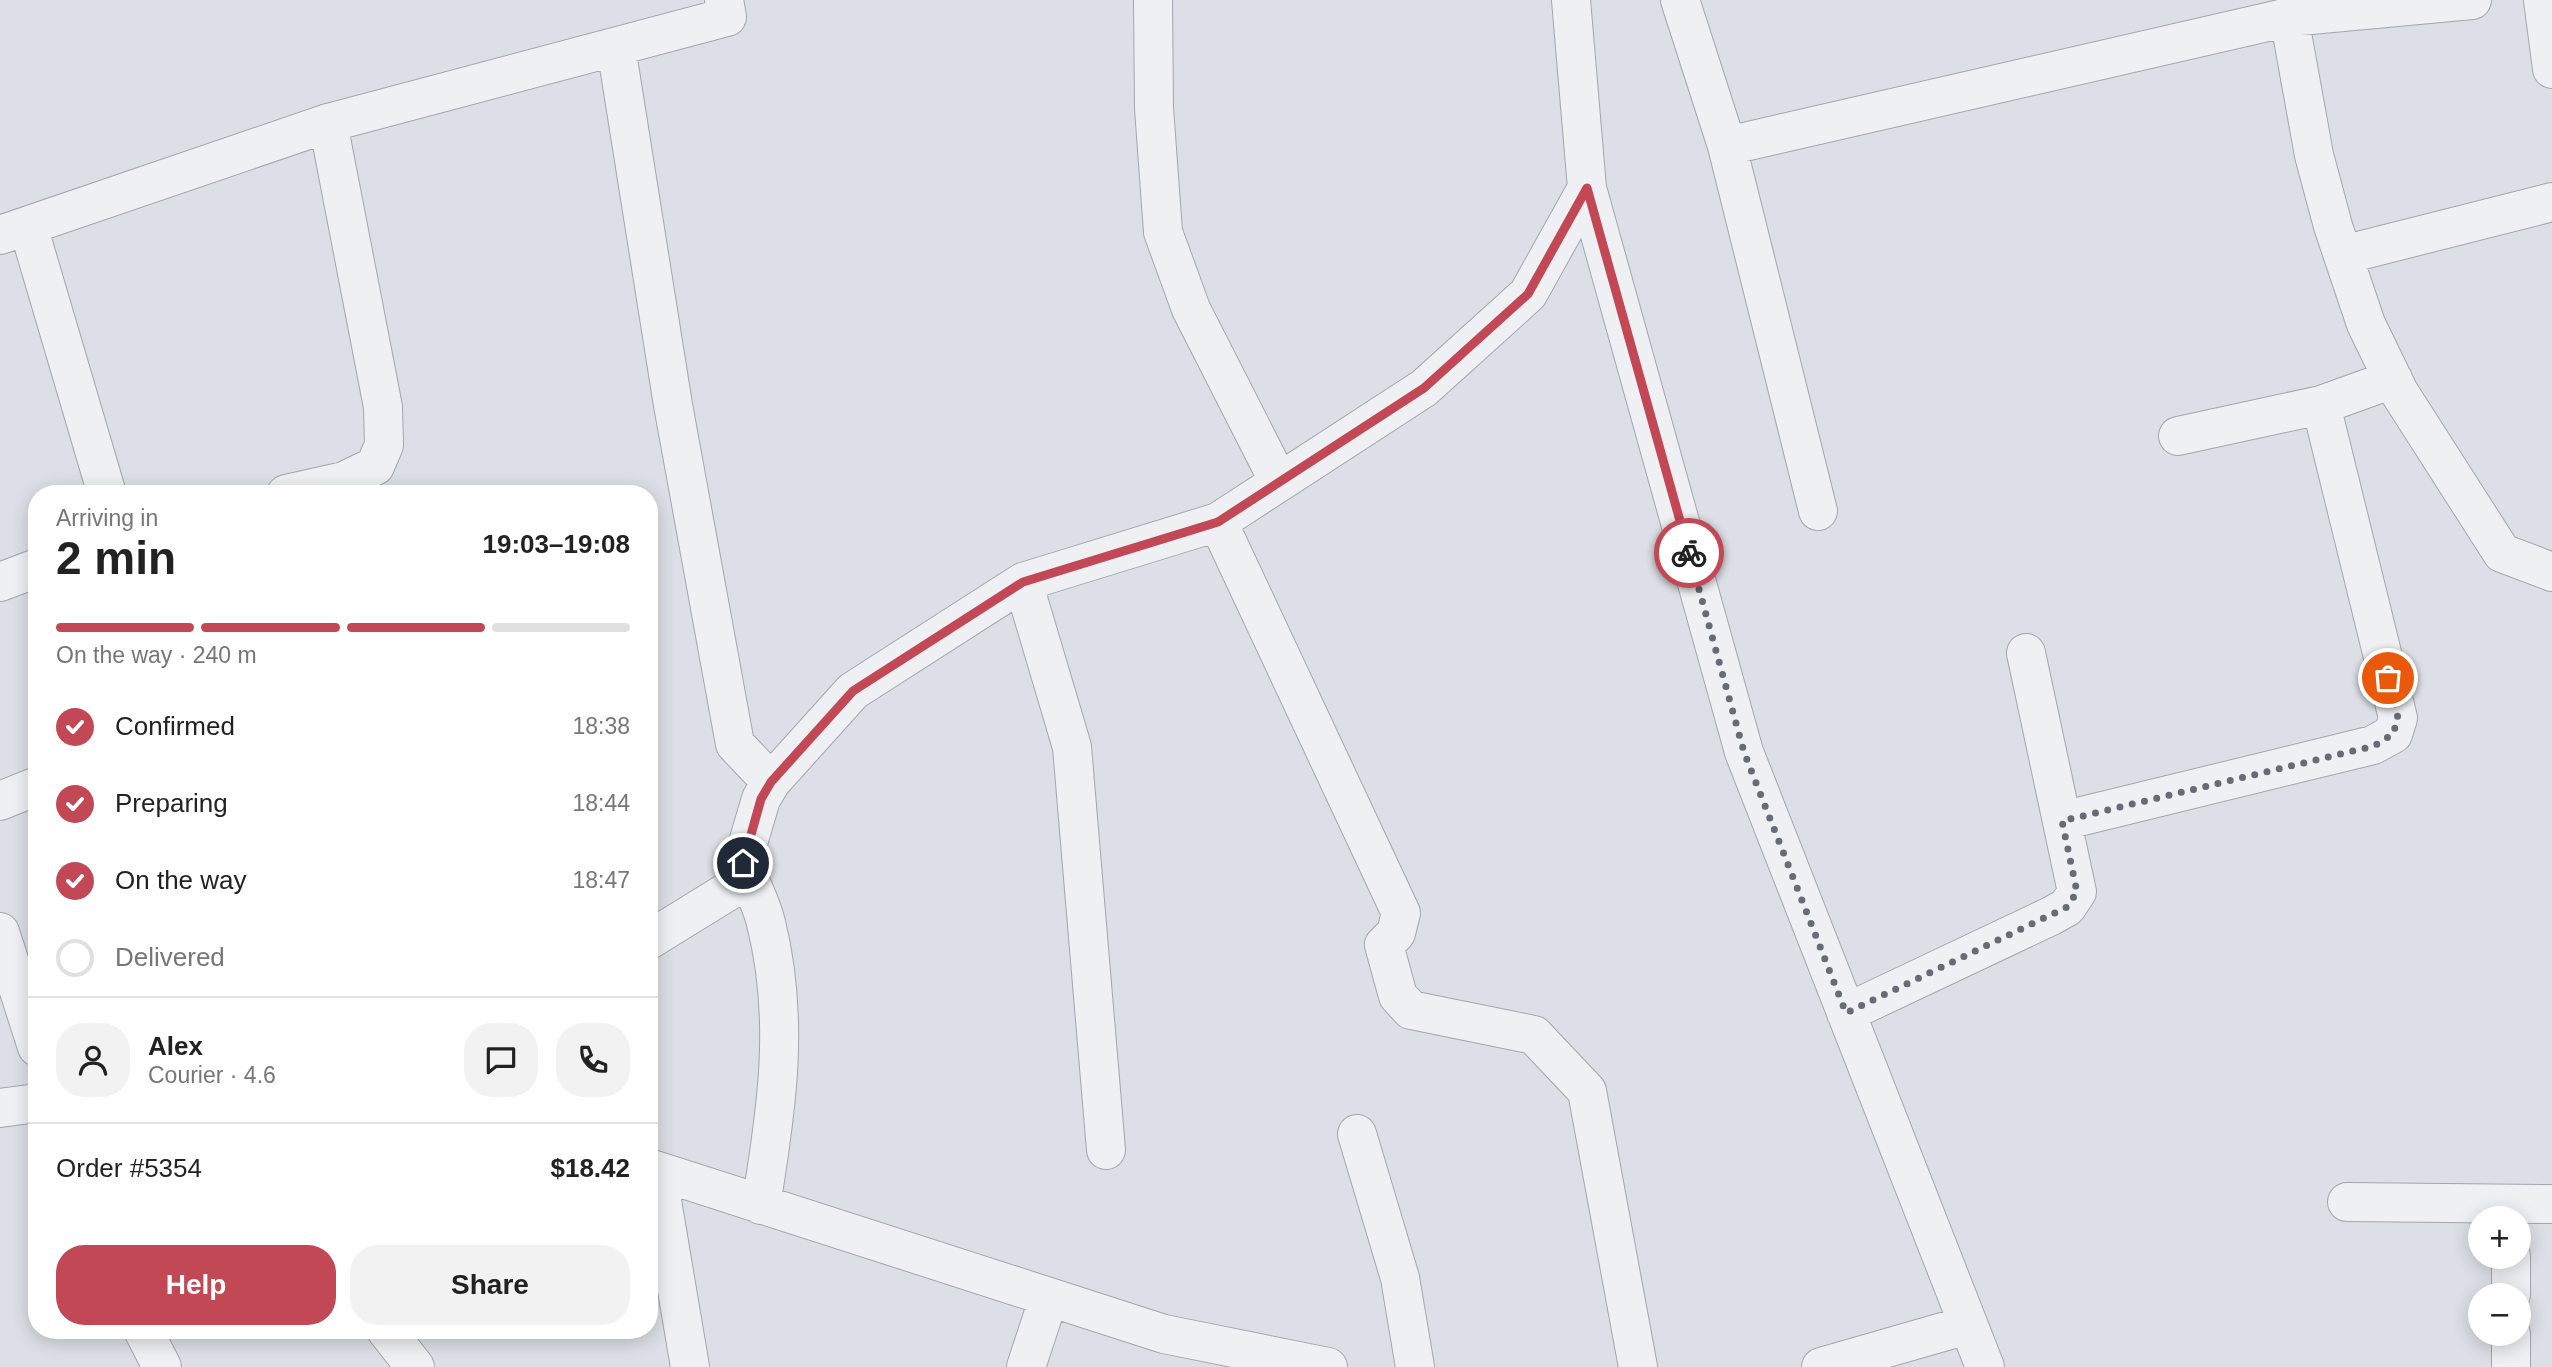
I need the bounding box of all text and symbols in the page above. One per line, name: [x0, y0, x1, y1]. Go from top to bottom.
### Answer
text: Arriving in: [56, 505, 158, 531]
courier: [1654, 518, 1724, 588]
text: 19:03–19:08: [483, 529, 630, 559]
text: 2 min: [56, 532, 176, 584]
icon: bike: [1670, 534, 1708, 572]
text: On the way · 240 m: [56, 642, 257, 668]
pin: [2358, 648, 2418, 708]
icon: bag: [2369, 659, 2407, 697]
icon: check: [56, 708, 94, 746]
text: Confirmed: [115, 711, 235, 741]
text: 18:38: [572, 713, 630, 739]
icon: check: [56, 785, 94, 823]
text: Preparing: [115, 788, 228, 818]
text: 18:44: [572, 790, 630, 816]
pin: [713, 833, 773, 893]
icon: home: [724, 844, 762, 882]
icon: check: [56, 862, 94, 900]
text: On the way: [115, 865, 247, 895]
text: 18:47: [572, 867, 630, 893]
text: Delivered: [115, 942, 225, 972]
button: person: [56, 1023, 130, 1097]
button: chat: [464, 1023, 538, 1097]
button: phone: [556, 1023, 630, 1097]
text: Alex: [148, 1031, 203, 1061]
text: Courier · 4.6: [148, 1062, 276, 1088]
text: Order #5354: [56, 1153, 202, 1183]
text: $18.42: [550, 1153, 630, 1183]
map controls: [2468, 1206, 2531, 1346]
button: +: [2468, 1206, 2531, 1269]
button: Help: [56, 1245, 336, 1325]
button: Share: [350, 1245, 630, 1325]
button: −: [2468, 1283, 2531, 1346]

